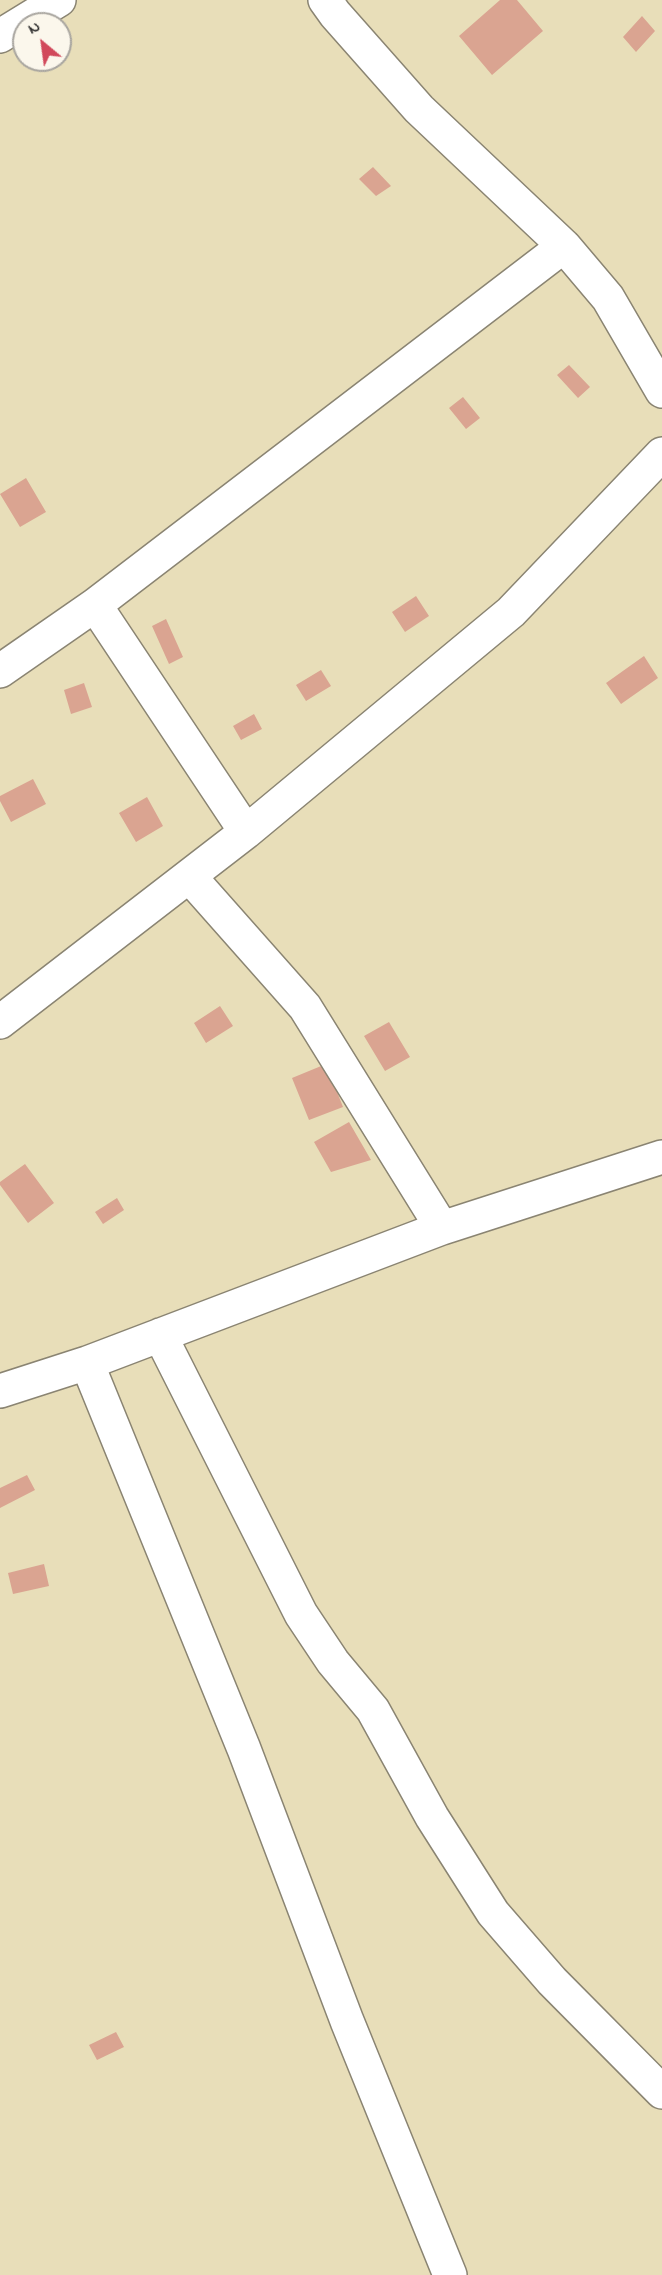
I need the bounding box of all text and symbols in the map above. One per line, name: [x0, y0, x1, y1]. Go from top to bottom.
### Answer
north arrow: [12, 12, 72, 72]
text: N: [24, 15, 45, 41]

